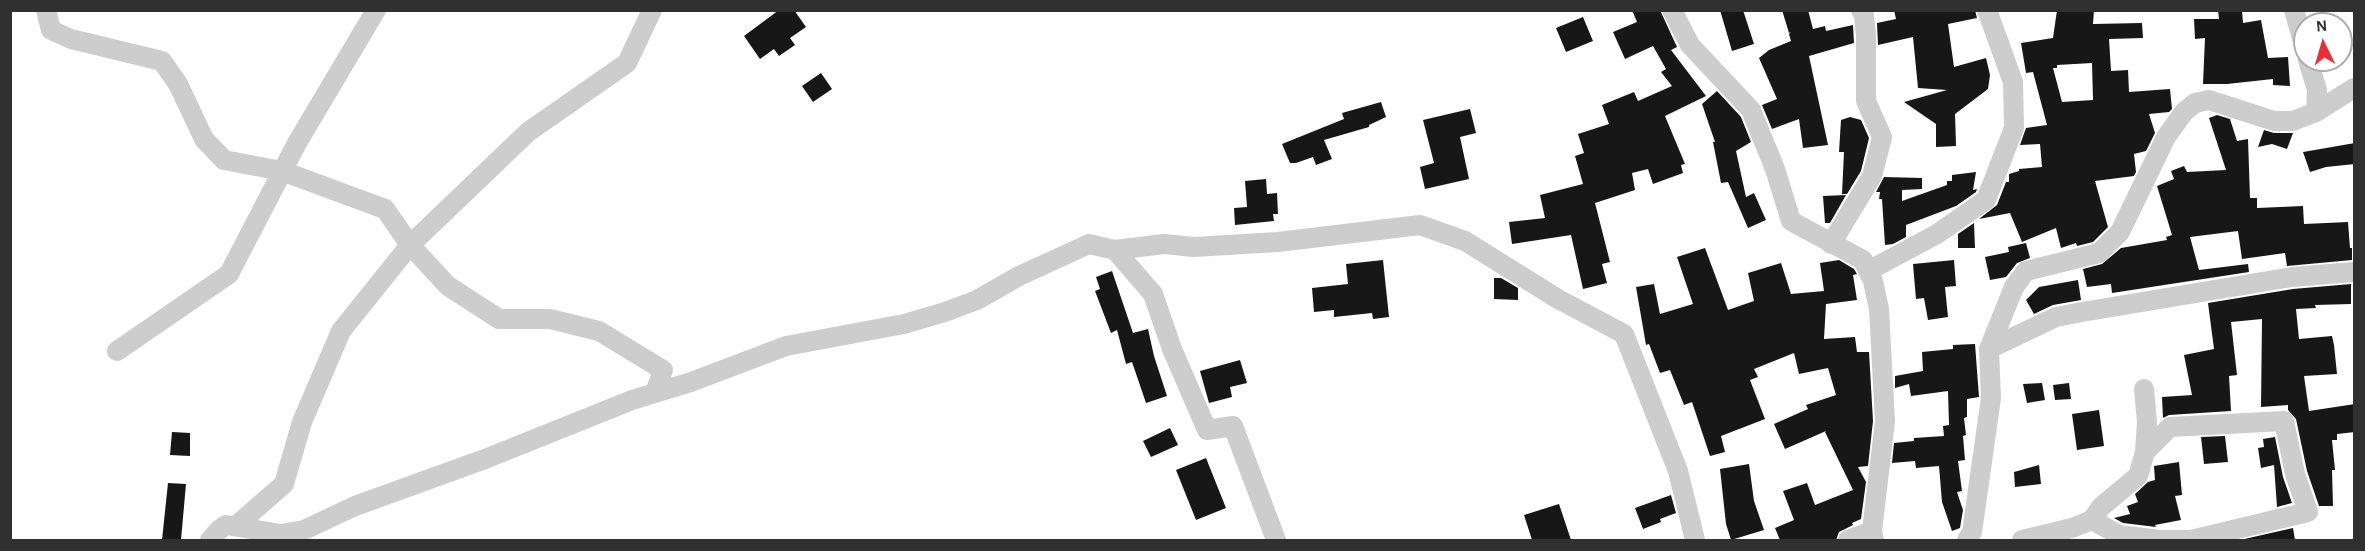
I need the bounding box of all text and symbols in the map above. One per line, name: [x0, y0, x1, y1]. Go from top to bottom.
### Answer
north arrow: [2293, 12, 2353, 72]
text: N: [2315, 18, 2328, 35]

